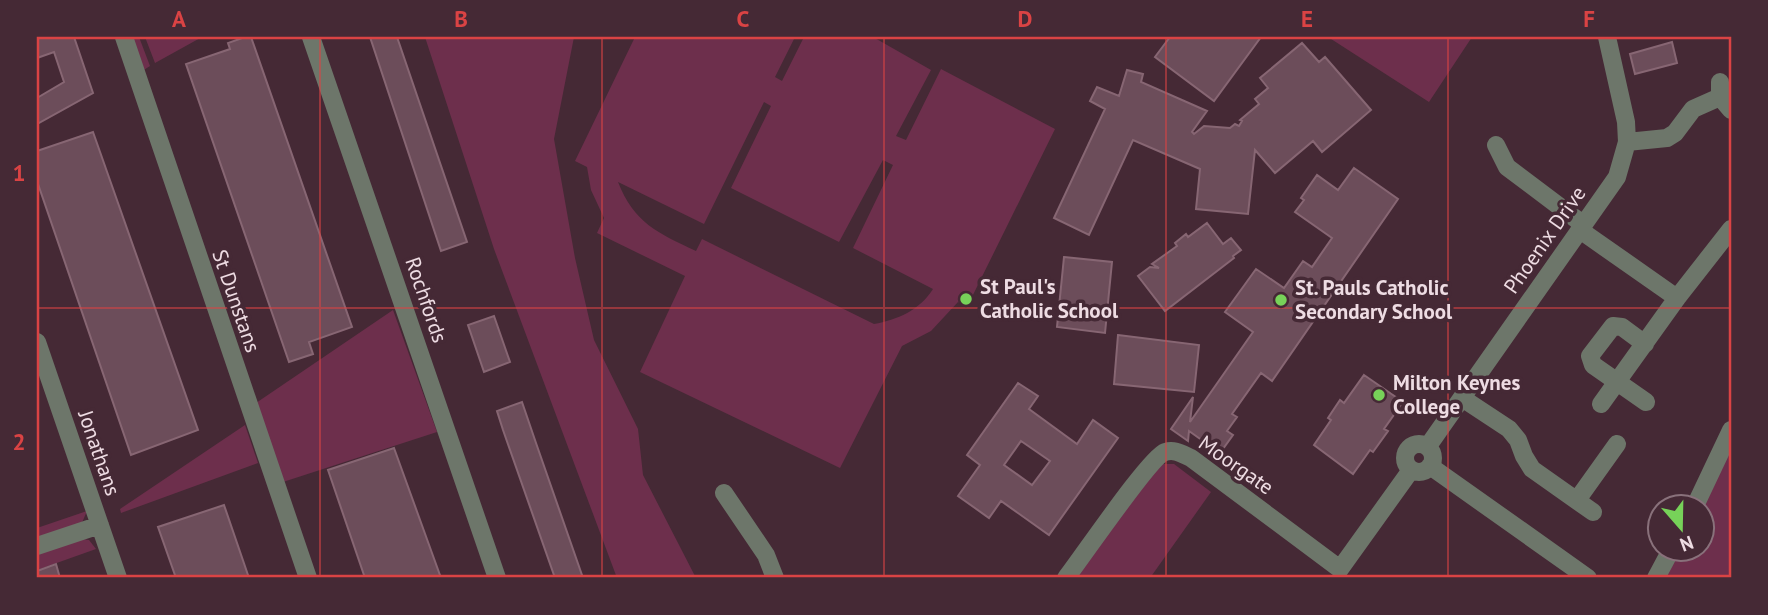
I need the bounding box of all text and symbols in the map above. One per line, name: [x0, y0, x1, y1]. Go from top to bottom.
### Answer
text: A: [172, 4, 186, 33]
text: B: [454, 4, 468, 33]
text: C: [737, 4, 750, 33]
text: D: [1018, 4, 1032, 33]
text: E: [1301, 4, 1313, 33]
text: F: [1583, 4, 1595, 33]
text: 1: [12, 158, 26, 187]
street label: Phoenix Drive: [1498, 181, 1592, 299]
street label: St Dunstans: [206, 246, 267, 356]
street label: Rochfords: [399, 253, 454, 346]
place label: St Paul's Catholic School: [980, 273, 1119, 324]
place label: St. Pauls Catholic Secondary School: [1295, 274, 1453, 325]
marker: St Paul's Catholic School: [958, 291, 974, 307]
marker: St. Pauls Catholic Secondary School: [1273, 292, 1289, 308]
place label: Milton Keynes College: [1393, 369, 1520, 420]
marker: Milton Keynes College: [1371, 387, 1387, 403]
street label: Jonathans: [72, 406, 127, 499]
text: 2: [12, 427, 26, 456]
street label: Moorgate: [1194, 429, 1279, 500]
north arrow: [1646, 492, 1716, 562]
text: N: [1677, 531, 1697, 557]

